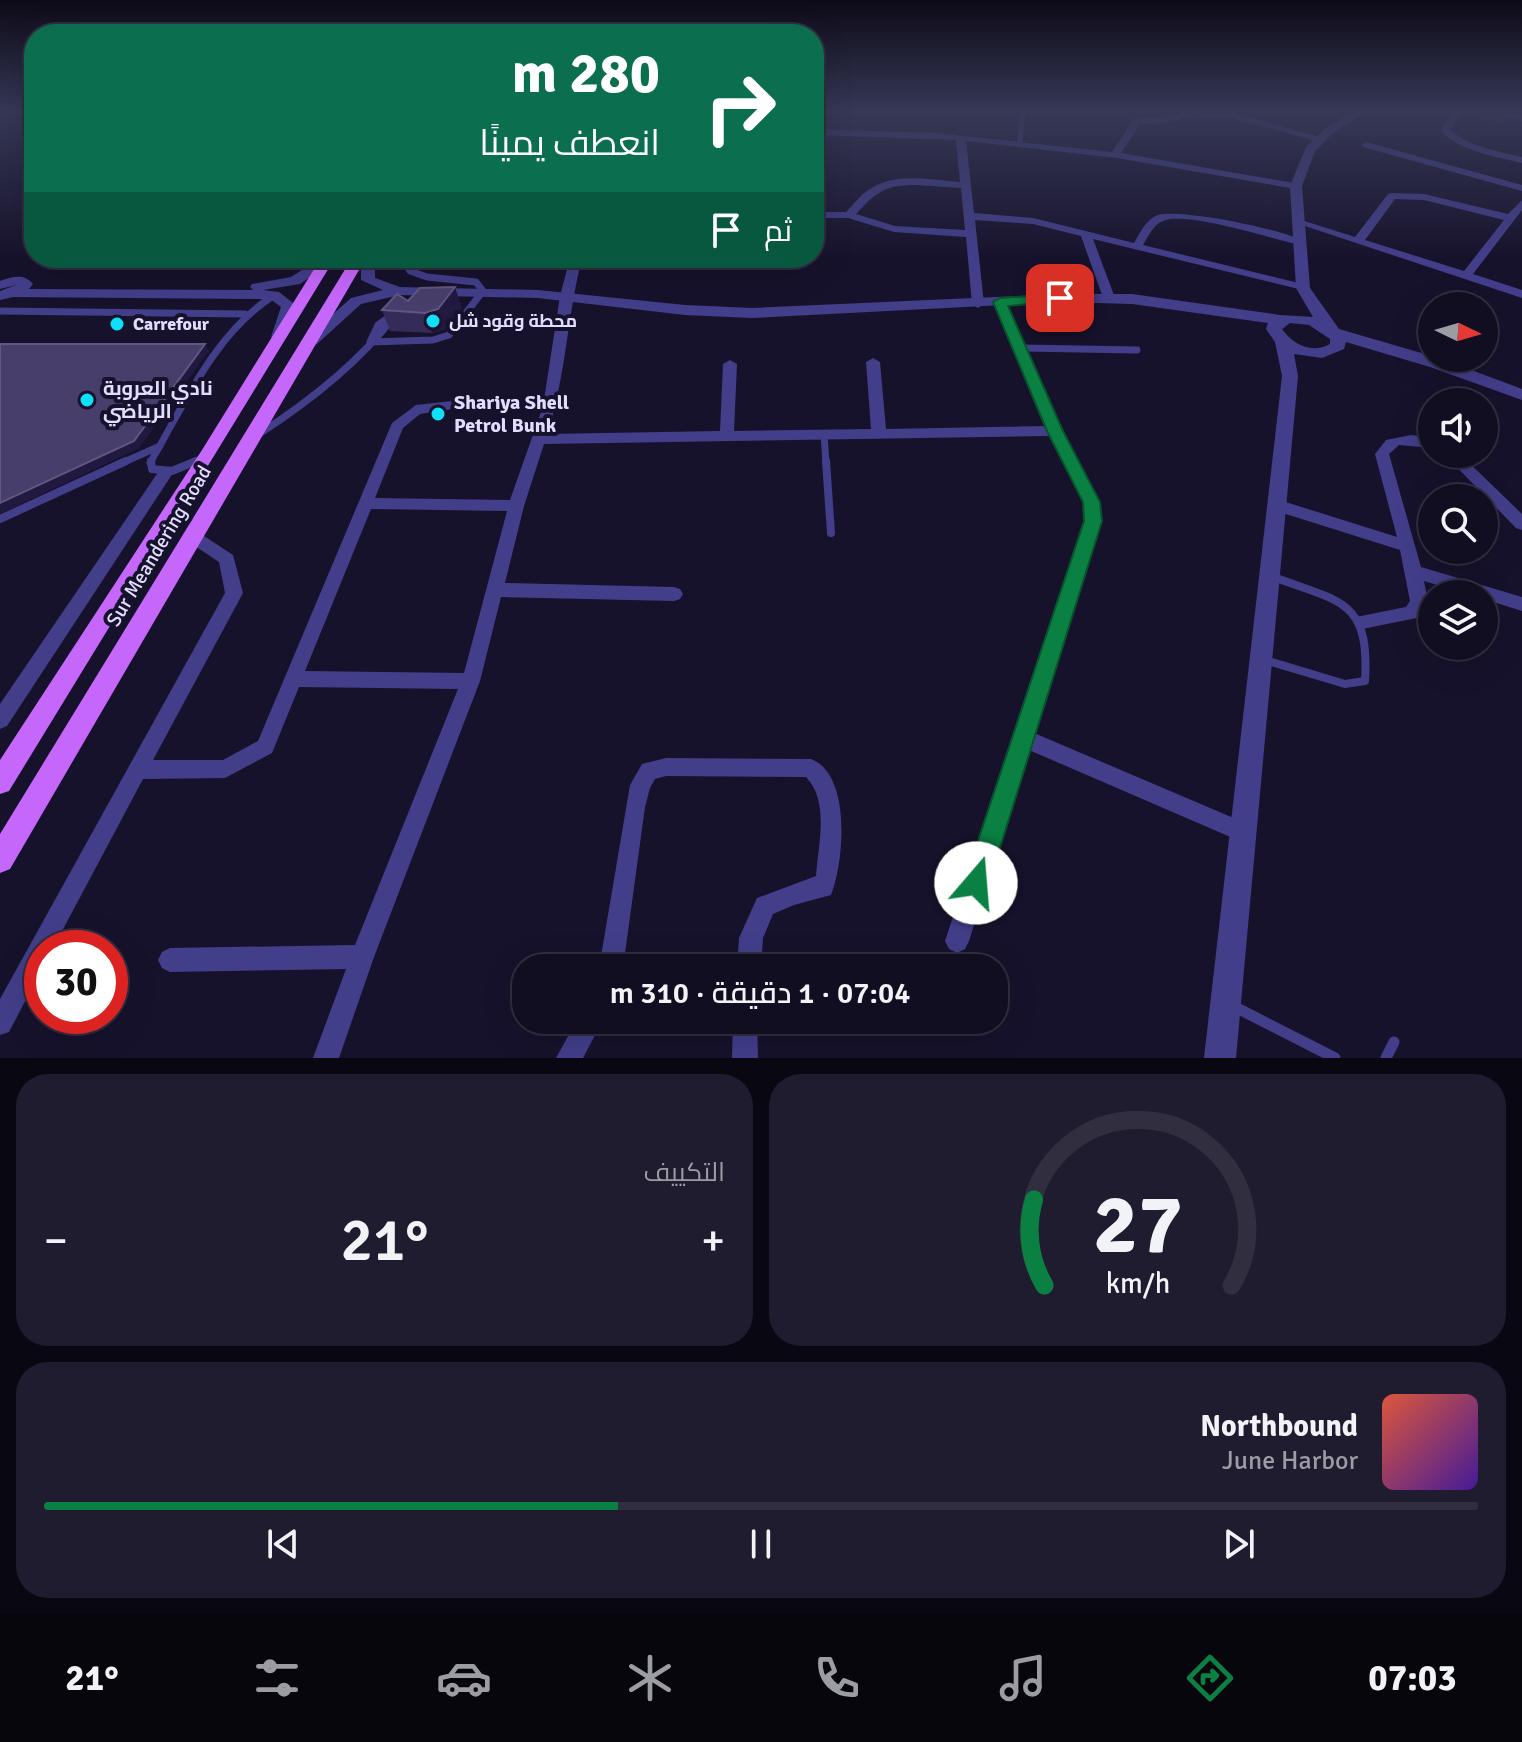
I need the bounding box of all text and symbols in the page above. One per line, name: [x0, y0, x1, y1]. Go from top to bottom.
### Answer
text: 280 m: [512, 39, 660, 108]
icon: right: [688, 56, 792, 160]
text: انعطف يمينًا: [479, 121, 660, 166]
icon: arrive: [704, 208, 748, 252]
text: ثم: [764, 213, 792, 250]
pin: [1026, 264, 1094, 332]
icon: arrive: [1038, 276, 1082, 320]
north arrow: [1418, 292, 1498, 372]
map controls: [1418, 292, 1498, 660]
place label: محطة وقود شل: [449, 310, 577, 332]
marker: محطة وقود شل: [424, 312, 442, 330]
place label: Carrefour: [133, 313, 210, 335]
marker: Carrefour: [108, 315, 126, 333]
place label: نادي العروبة الرياضي: [103, 376, 213, 427]
button: sound: [1418, 388, 1498, 468]
place label: Shariya Shell Petrol Bunk: [454, 390, 569, 438]
marker: نادي العروبة الرياضي: [78, 391, 96, 409]
marker: Shariya Shell Petrol Bunk: [429, 405, 447, 423]
street label: Sur Meandering Road: [101, 461, 217, 631]
button: search: [1418, 484, 1498, 564]
button: layers: [1418, 580, 1498, 660]
position arrow: [934, 841, 1018, 925]
speed limit sign: 30: [24, 930, 128, 1034]
text: 07:04 · 1 دقيقة · 310 m: [610, 975, 910, 1012]
text: التكييف: [643, 1157, 725, 1189]
text: 27: [1093, 1174, 1182, 1276]
text: 21°: [341, 1204, 428, 1278]
text: −: [44, 1214, 68, 1268]
text: +: [701, 1214, 725, 1268]
text: km/h: [1105, 1266, 1170, 1301]
text: Northbound: [1200, 1408, 1358, 1445]
text: June Harbor: [1222, 1445, 1358, 1477]
icon: previous: [261, 1522, 305, 1566]
icon: pause: [739, 1522, 783, 1566]
icon: next: [1217, 1522, 1261, 1566]
icon: filters: [249, 1650, 305, 1706]
icon: car: [436, 1650, 492, 1706]
icon: climate: [622, 1650, 678, 1706]
icon: phone: [809, 1650, 865, 1706]
icon: music: [995, 1650, 1051, 1706]
icon: directions: [1182, 1650, 1238, 1706]
text: 21°: [65, 1656, 119, 1701]
text: 07:03: [1368, 1656, 1457, 1701]

